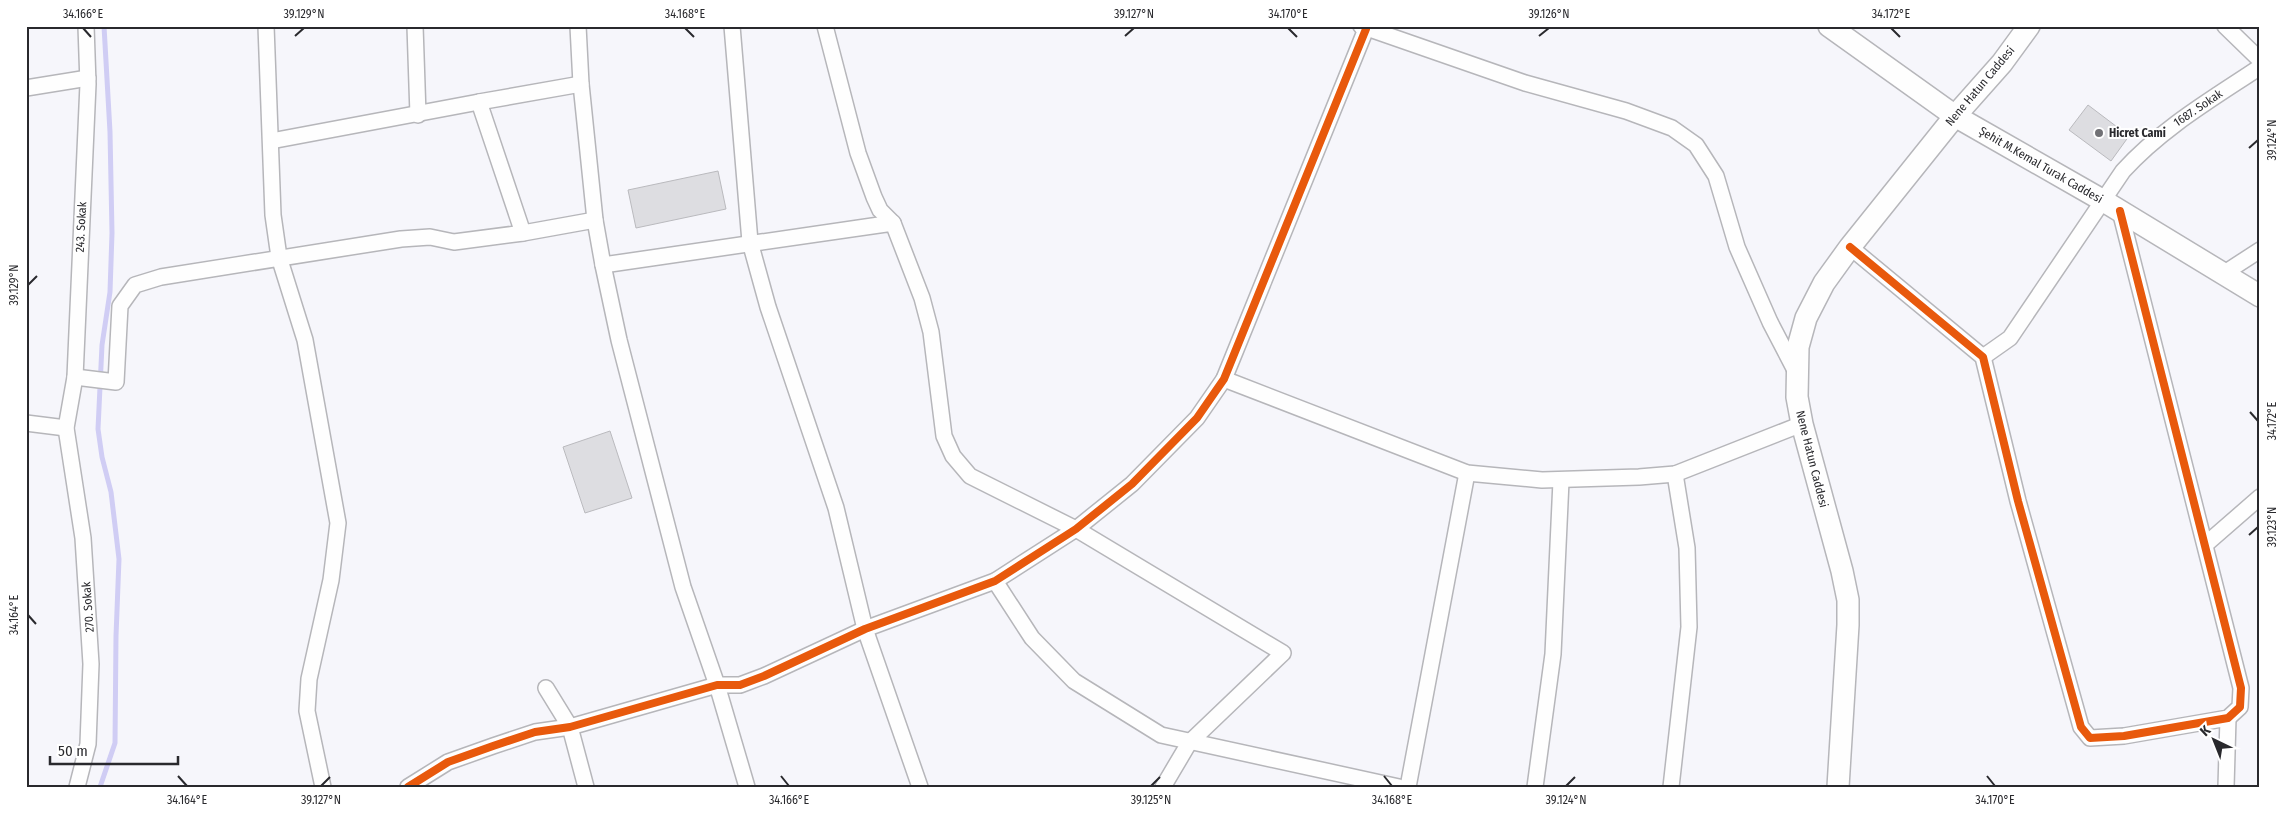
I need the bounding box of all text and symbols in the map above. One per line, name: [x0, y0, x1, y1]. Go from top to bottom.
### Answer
text: 34.166°E: [63, 7, 103, 21]
text: 39.129°N: [283, 7, 325, 21]
text: 34.168°E: [665, 7, 706, 21]
text: 39.127°N: [1114, 7, 1154, 21]
text: 34.170°E: [1268, 7, 1308, 21]
text: 39.126°N: [1528, 7, 1570, 21]
text: 34.172°E: [1872, 7, 1911, 21]
street label: Nene Hatun Caddesi: [1943, 43, 2017, 129]
street label: 1687. Sokak: [2171, 86, 2225, 129]
text: 39.124°N: [2265, 120, 2279, 160]
street label: Şehit M.Kemal Turak Caddesi: [1977, 124, 2105, 206]
place label: Hicret Cami: [2109, 126, 2166, 140]
marker: Hicret Cami: [2093, 127, 2105, 139]
street label: 243. Sokak: [73, 201, 89, 253]
text: 39.129°N: [7, 264, 21, 306]
text: 34.172°E: [2265, 401, 2279, 440]
street label: Nene Hatun Caddesi: [1793, 409, 1831, 509]
text: 39.123°N: [2265, 507, 2279, 547]
street label: 270. Sokak: [79, 581, 97, 633]
text: 34.164°E: [7, 595, 21, 635]
north arrow: [2188, 716, 2238, 766]
text: K: [2197, 721, 2215, 740]
scale bar: [50, 733, 178, 765]
text: 50 m: [58, 742, 88, 760]
text: 34.164°E: [167, 793, 207, 807]
text: 39.127°N: [301, 793, 341, 807]
text: 34.166°E: [769, 793, 809, 807]
text: 39.125°N: [1131, 793, 1171, 807]
text: 34.168°E: [1372, 793, 1413, 807]
text: 39.124°N: [1546, 793, 1586, 807]
text: 34.170°E: [1975, 793, 2015, 807]

